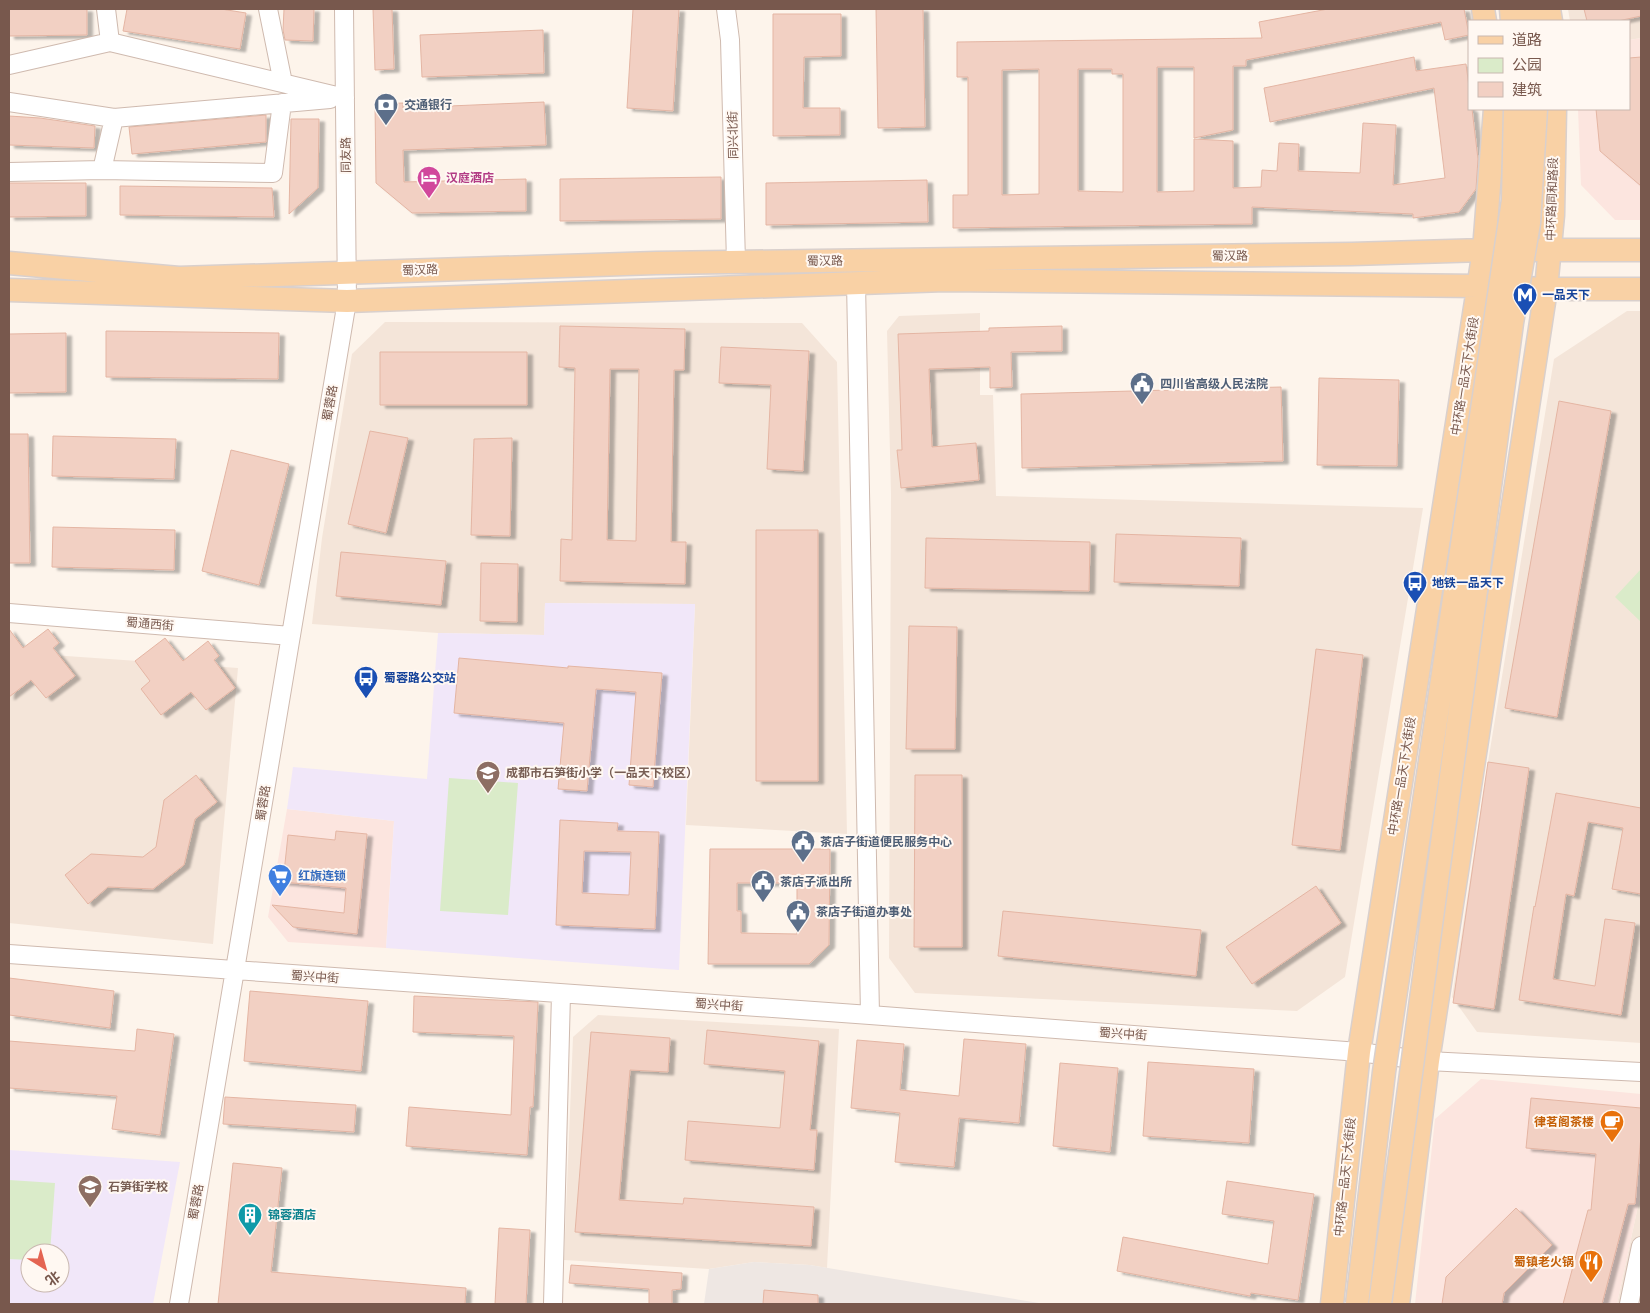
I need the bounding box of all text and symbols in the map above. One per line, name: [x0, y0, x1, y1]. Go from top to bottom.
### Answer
legend: [1468, 20, 1630, 110]
text: 道路: [1512, 30, 1542, 50]
text: 公园: [1512, 55, 1542, 75]
text: 建筑: [1512, 80, 1542, 100]
bank icon: 交通银行: [373, 92, 399, 126]
place label: 交通银行: [404, 97, 452, 113]
street label: 同兴北街: [725, 111, 741, 159]
street label: 同友路: [338, 137, 354, 173]
street label: 中环路同和路段: [1543, 157, 1561, 241]
hotel icon: 汉庭酒店: [416, 165, 442, 199]
place label: 汉庭酒店: [446, 170, 494, 186]
street label: 蜀汉路: [1212, 248, 1248, 264]
street label: 蜀汉路: [807, 253, 843, 269]
street label: 蜀汉路: [402, 261, 438, 279]
metro station icon: 一品天下: [1512, 282, 1538, 316]
place label: 一品天下: [1542, 287, 1590, 303]
street label: 中环路一品天下大街段: [1448, 315, 1482, 437]
public building icon: 四川省高级人民法院: [1129, 371, 1155, 405]
place label: 四川省高级人民法院: [1160, 376, 1268, 392]
street label: 蜀蓉路: [319, 384, 341, 422]
bus stop icon: 地铁一品天下: [1402, 570, 1428, 604]
place label: 地铁一品天下: [1432, 575, 1504, 591]
street label: 蜀通西街: [125, 614, 175, 634]
bus stop icon: 蜀蓉路公交站: [353, 665, 379, 699]
place label: 蜀蓉路公交站: [384, 670, 456, 686]
street label: 中环路一品天下大街段: [1385, 715, 1419, 837]
school or university icon: 成都市石笋街小学（一品天下校区）: [475, 760, 501, 794]
place label: 成都市石笋街小学（一品天下校区）: [506, 765, 698, 781]
street label: 蜀蓉路: [252, 784, 274, 822]
public building icon: 茶店子街道便民服务中心: [790, 829, 816, 863]
place label: 茶店子街道便民服务中心: [820, 834, 952, 850]
supermarket icon: 红旗连锁: [267, 863, 293, 897]
place label: 红旗连锁: [298, 868, 346, 884]
public building icon: 茶店子派出所: [750, 869, 776, 903]
place label: 茶店子派出所: [780, 874, 852, 890]
public building icon: 茶店子街道办事处: [785, 899, 811, 933]
place label: 茶店子街道办事处: [816, 904, 912, 920]
street label: 蜀兴中街: [290, 967, 340, 987]
street label: 蜀兴中街: [694, 995, 744, 1015]
street label: 蜀兴中街: [1098, 1024, 1148, 1044]
cafe icon: 律茗阁茶楼: [1599, 1109, 1625, 1143]
place label: 律茗阁茶楼: [1534, 1114, 1594, 1130]
street label: 中环路一品天下大街段: [1331, 1116, 1359, 1238]
school or university icon: 石笋街学校: [77, 1174, 103, 1208]
place label: 石笋街学校: [108, 1179, 168, 1195]
street label: 蜀蓉路: [185, 1183, 207, 1221]
building icon: 锦蓉酒店: [237, 1202, 263, 1236]
place label: 锦蓉酒店: [268, 1207, 316, 1223]
north arrow: [20, 1243, 70, 1293]
restaurant icon: 蜀镇老火锅: [1578, 1249, 1604, 1283]
place label: 蜀镇老火锅: [1514, 1254, 1574, 1270]
text: 北: [42, 1267, 64, 1290]

